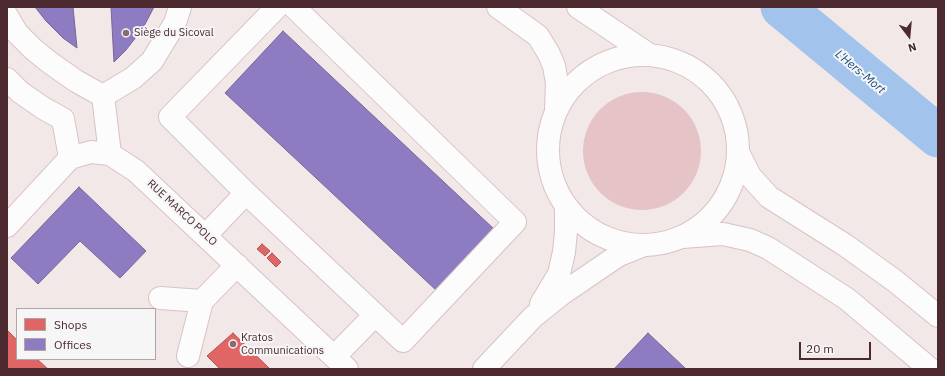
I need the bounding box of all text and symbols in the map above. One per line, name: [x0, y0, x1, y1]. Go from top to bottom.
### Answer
north arrow: [889, 16, 929, 56]
place label: Siège du Sicoval: [134, 26, 214, 40]
marker: Siège du Sicoval: [121, 28, 131, 38]
text: N: [907, 40, 918, 55]
water label: L'Hers-Mort: [832, 47, 888, 97]
street label: RUE MARCO POLO: [144, 177, 220, 249]
legend: [16, 308, 156, 360]
text: Shops: [54, 317, 87, 332]
place label: Kratos Communications: [241, 331, 324, 357]
scale bar: [801, 334, 873, 360]
text: Offices: [54, 337, 92, 352]
marker: Kratos Communications: [228, 339, 238, 349]
text: 20 m: [806, 341, 834, 356]

